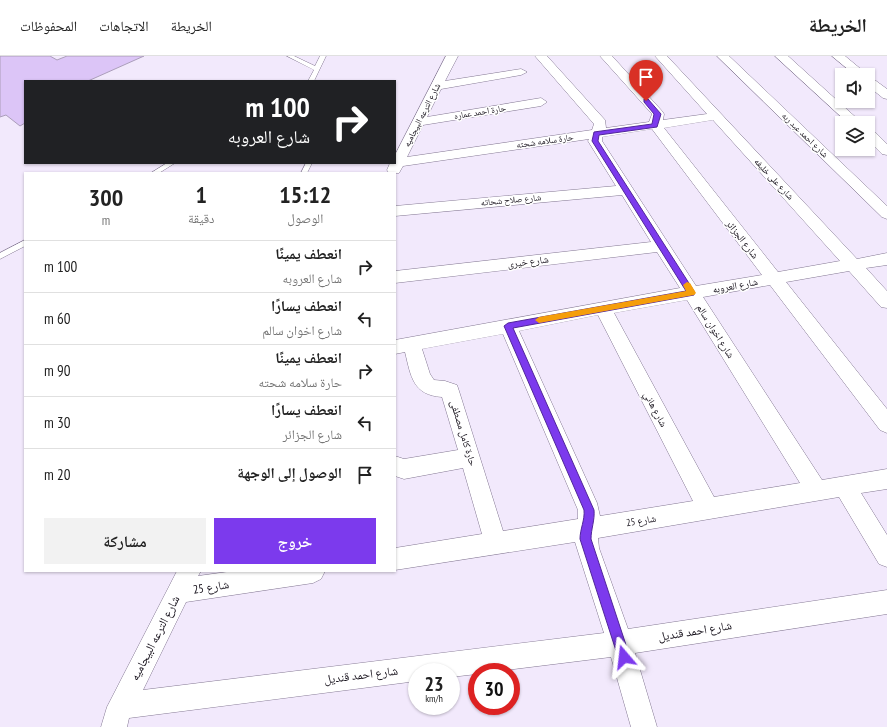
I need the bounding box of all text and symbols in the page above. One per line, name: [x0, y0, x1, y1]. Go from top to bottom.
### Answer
text: الخريطة: [809, 13, 867, 37]
text: المحفوظات: [20, 17, 77, 35]
text: الاتجاهات: [99, 17, 149, 35]
text: الخريطة: [171, 17, 212, 35]
pin: [629, 60, 663, 101]
icon: arrive: [635, 66, 657, 88]
map controls: [835, 68, 875, 156]
button: sound: [835, 68, 875, 108]
street label: شارع الترعه البيجاميه: [401, 81, 443, 149]
text: 100 m: [246, 88, 310, 125]
icon: right: [324, 96, 376, 148]
street label: حارة احمد عماره: [453, 102, 507, 121]
street label: شارع احمد عبد ربه: [779, 110, 831, 160]
button: layers: [835, 116, 875, 156]
text: شارع العروبه: [228, 125, 310, 148]
street label: حارة سلامه شحته: [516, 131, 575, 150]
street label: شارع على خليفه: [752, 156, 796, 202]
text: 1: [196, 179, 207, 210]
text: 15:12: [279, 179, 331, 210]
text: 300: [89, 182, 123, 213]
street label: شارع صلاح شحاته: [480, 191, 542, 209]
text: دقيقة: [188, 210, 214, 227]
text: الوصول: [287, 210, 323, 227]
text: m: [102, 212, 110, 229]
street label: شارع الجزائر: [723, 217, 762, 262]
text: انعطف يمينًا: [275, 244, 342, 263]
street label: شارع خيرى: [507, 252, 550, 270]
icon: right: [354, 256, 376, 278]
text: 100 m: [44, 257, 77, 276]
text: شارع العروبه: [283, 270, 342, 287]
street label: شارع العروبه: [711, 275, 759, 296]
text: انعطف يسارًا: [271, 296, 342, 315]
street label: شارع اخوان سالم: [693, 302, 738, 362]
icon: left: [354, 308, 376, 330]
text: 60 m: [44, 309, 70, 328]
text: شارع اخوان سالم: [262, 322, 342, 339]
text: انعطف يمينًا: [275, 348, 342, 367]
icon: right: [354, 360, 376, 382]
text: 90 m: [44, 361, 70, 380]
text: حارة سلامه شحته: [259, 374, 342, 391]
street label: شارع هاني: [639, 389, 670, 430]
street label: حارة كامل مصطفى: [447, 399, 480, 468]
text: انعطف يسارًا: [271, 400, 342, 419]
icon: left: [354, 412, 376, 434]
text: 30 m: [44, 413, 70, 432]
text: شارع الجزائر: [283, 426, 342, 443]
text: الوصول إلى الوجهة: [237, 463, 342, 482]
icon: arrive: [354, 464, 376, 486]
text: 20 m: [44, 465, 70, 484]
street label: شارع 25: [625, 512, 657, 529]
button: مشاركة: [44, 518, 206, 564]
button: خروج: [214, 518, 376, 564]
street label: شارع 25: [192, 576, 230, 598]
street label: شارع الترعه البيجاميه: [127, 593, 183, 683]
street label: شارع احمد قنديل: [657, 617, 733, 645]
position arrow: [603, 636, 645, 678]
street label: شارع احمد قنديل: [323, 663, 399, 687]
speed limit sign: 30: [468, 663, 520, 715]
text: 23: [424, 671, 444, 697]
text: km/h: [425, 692, 443, 705]

